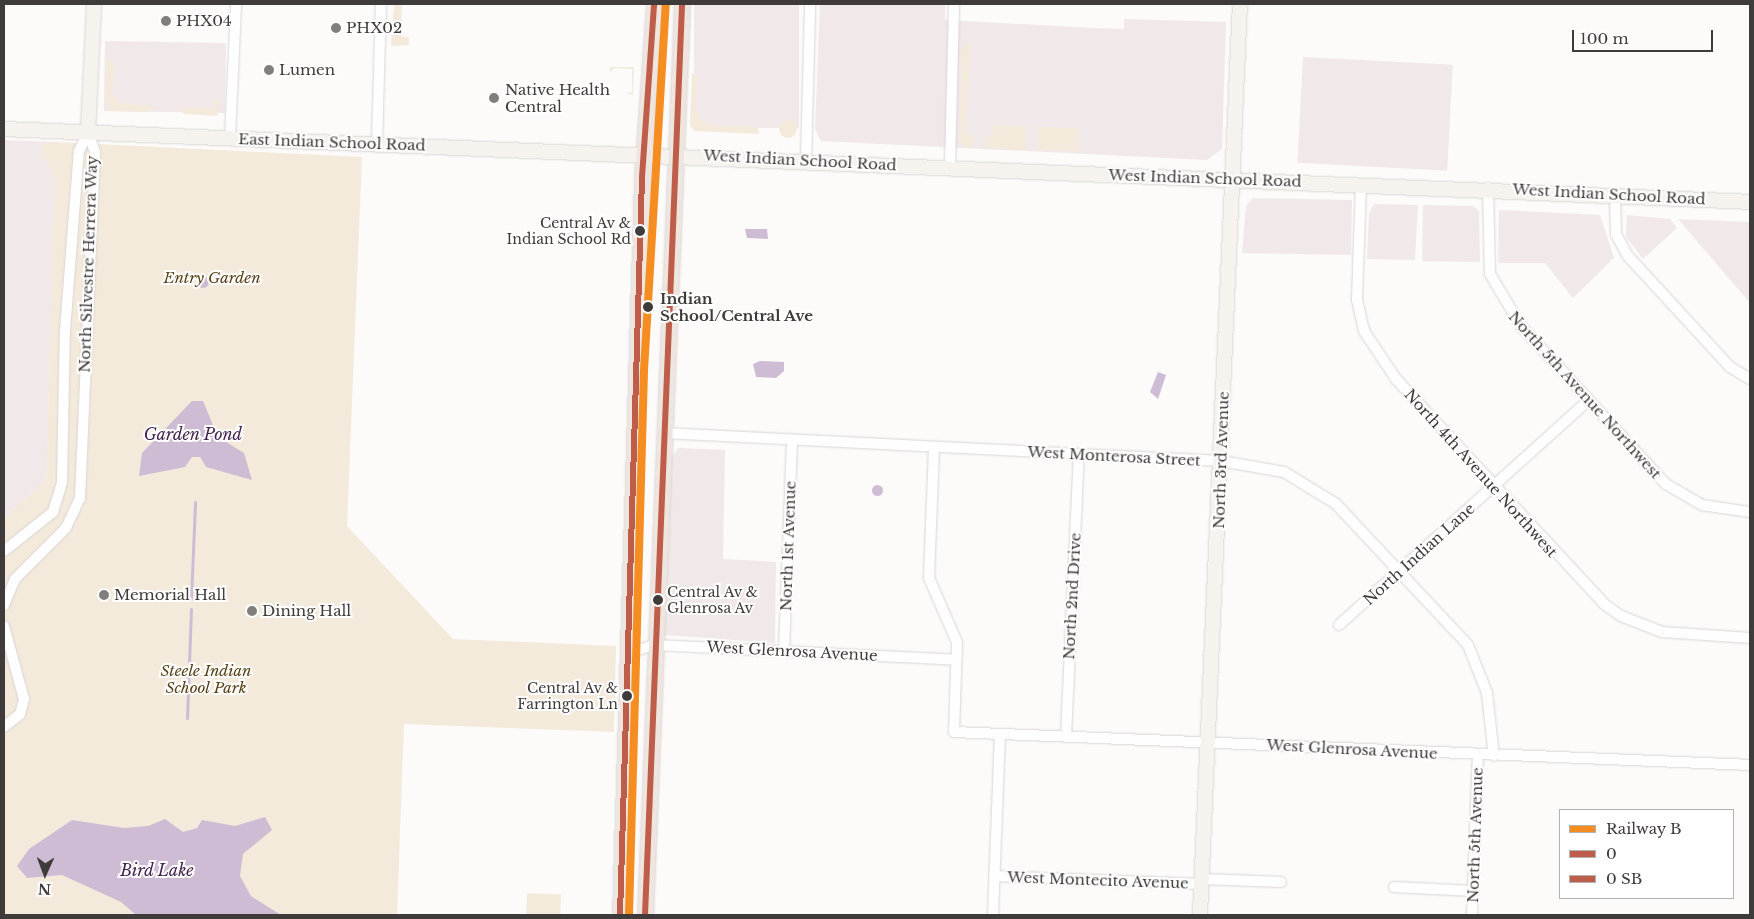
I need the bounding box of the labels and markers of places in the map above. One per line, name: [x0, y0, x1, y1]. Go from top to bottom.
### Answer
place label: PHX04: [176, 12, 232, 30]
marker: PHX04: [160, 15, 172, 27]
place label: PHX02: [346, 19, 402, 37]
marker: PHX02: [330, 22, 342, 34]
place label: Lumen: [279, 61, 335, 79]
marker: Lumen: [263, 64, 275, 76]
place label: Native Health Central: [505, 80, 610, 115]
marker: Native Health Central: [487, 91, 501, 105]
place label: Central Av & Indian School Rd: [506, 215, 631, 248]
marker: Central Av & Indian School Rd: [635, 226, 645, 236]
place label: Indian School/Central Ave: [660, 289, 814, 324]
marker: Indian School/Central Ave: [639, 298, 657, 316]
place label: Central Av & Glenrosa Av: [667, 584, 759, 616]
place label: Memorial Hall: [114, 586, 226, 604]
marker: Memorial Hall: [98, 589, 110, 601]
marker: Central Av & Glenrosa Av: [653, 595, 663, 605]
place label: Dining Hall: [262, 602, 351, 620]
marker: Dining Hall: [246, 605, 258, 617]
place label: Central Av & Farrington Ln: [517, 680, 618, 712]
marker: Central Av & Farrington Ln: [622, 691, 632, 701]

